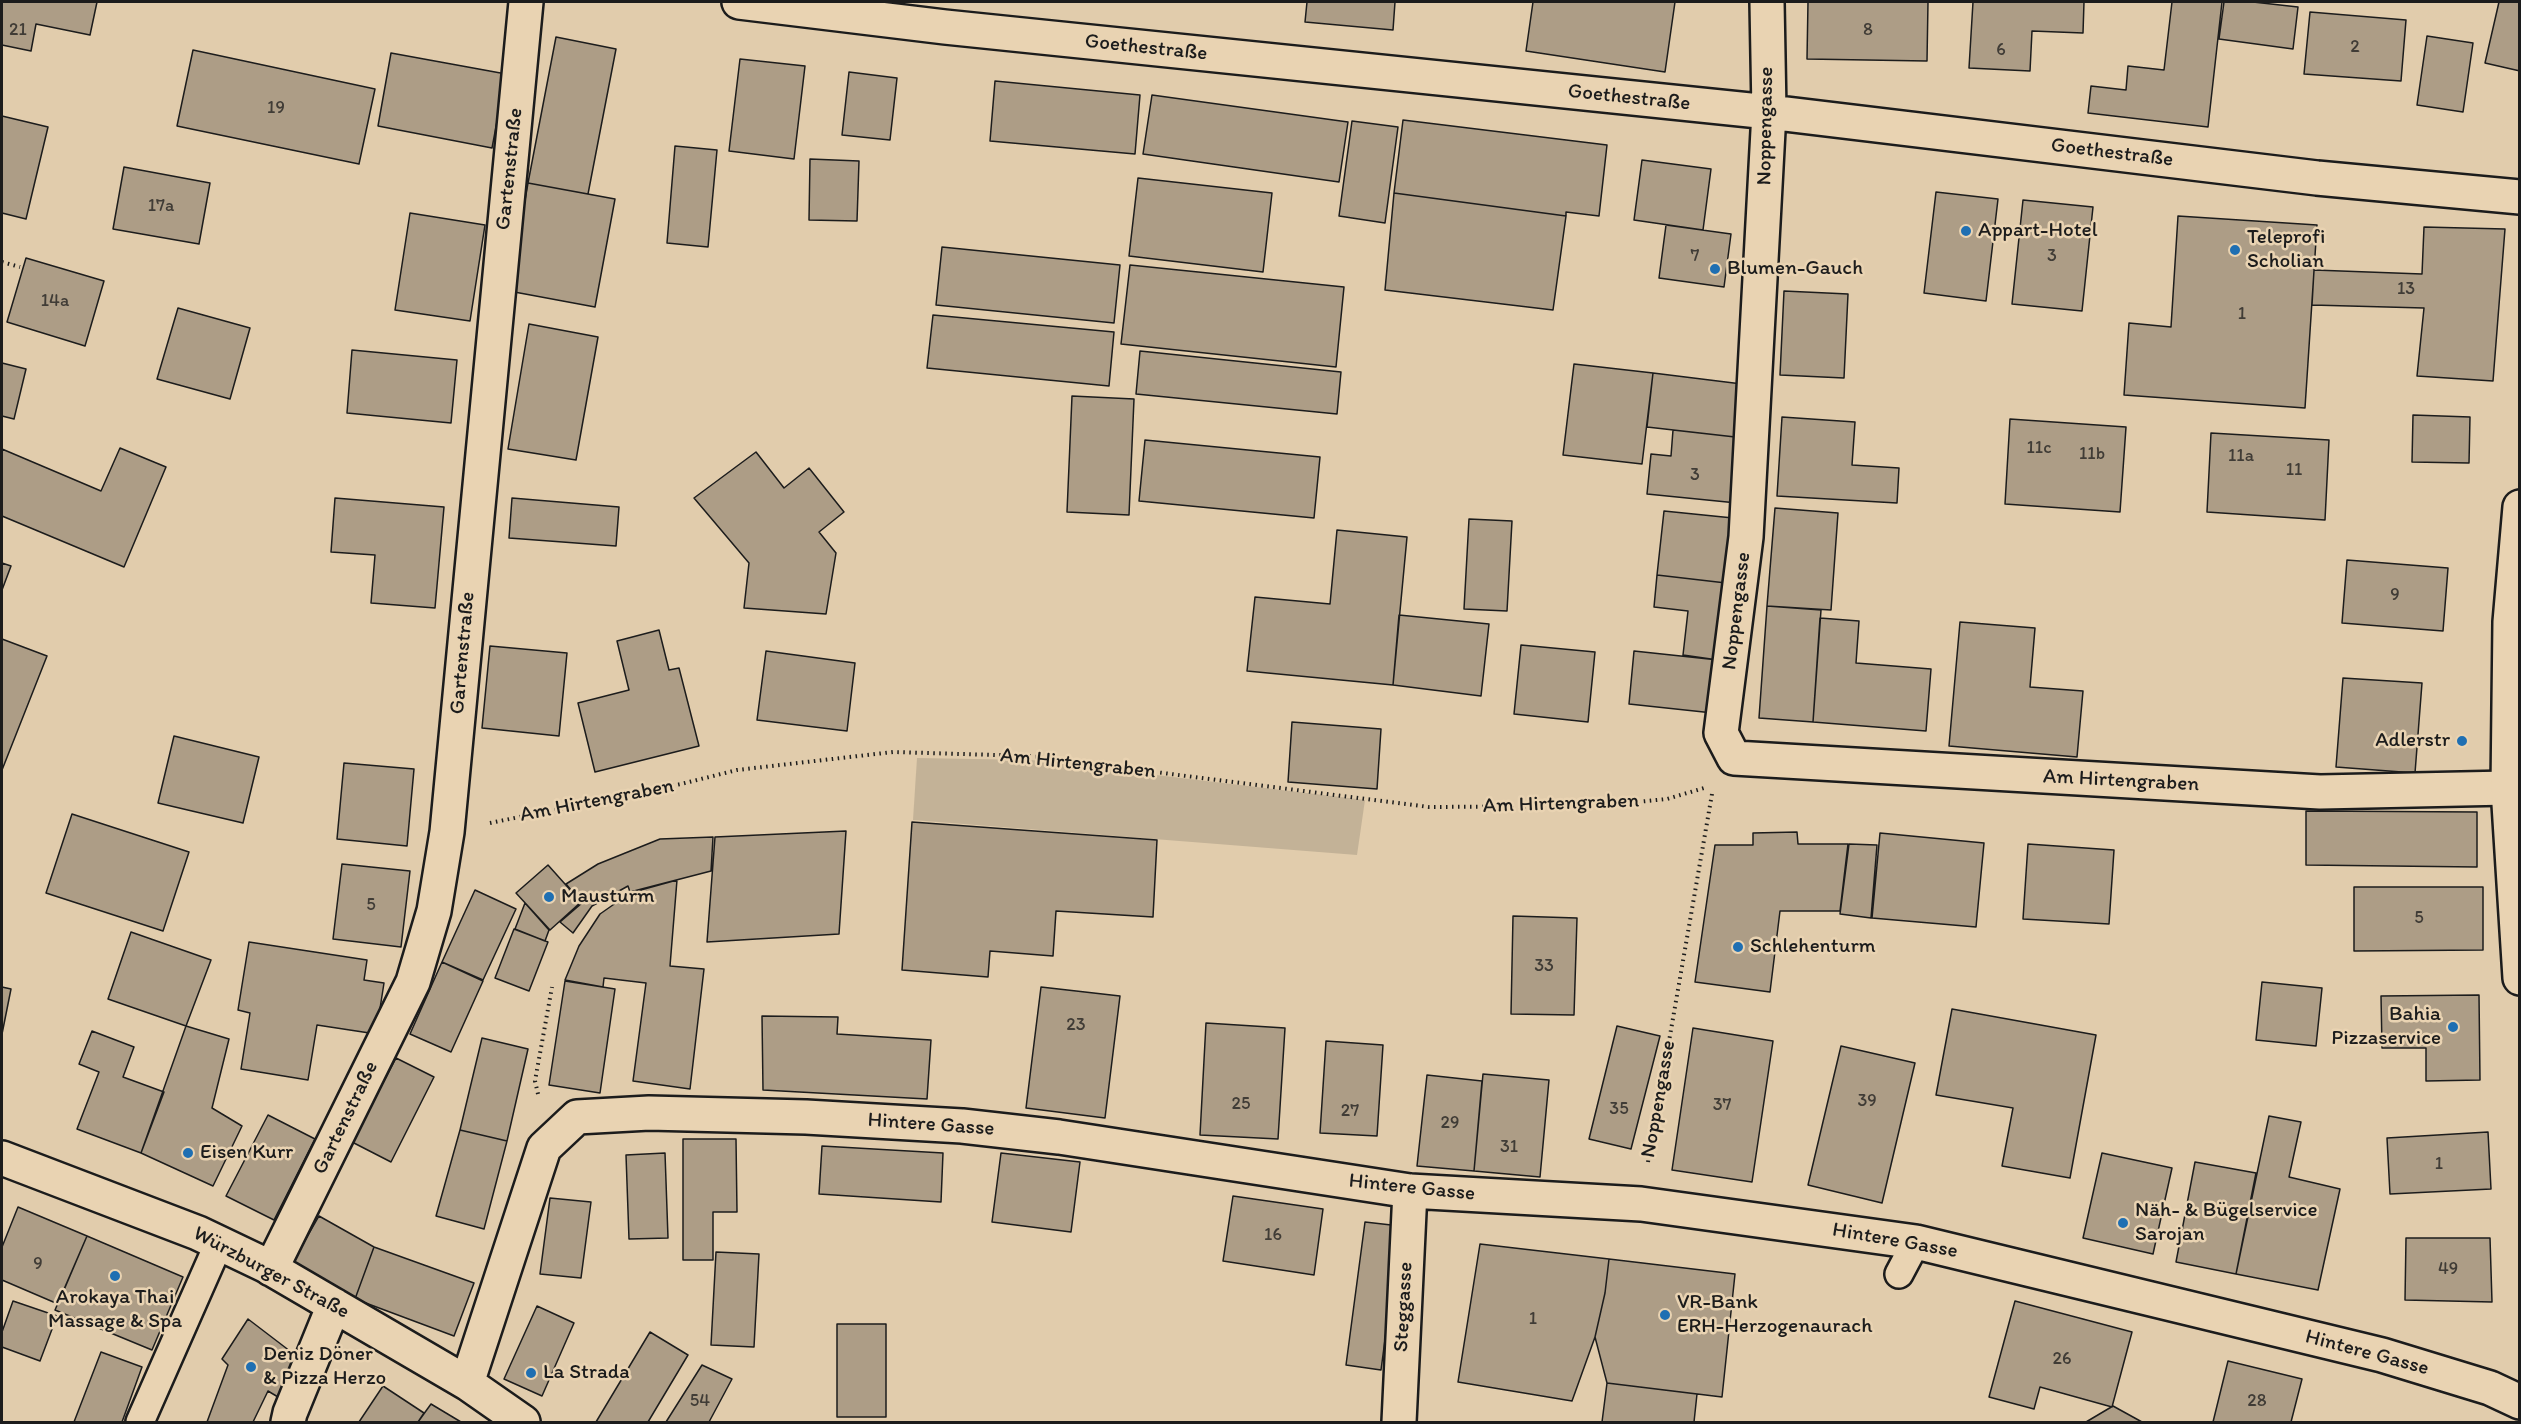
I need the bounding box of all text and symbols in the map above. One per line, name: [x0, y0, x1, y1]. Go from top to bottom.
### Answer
house number: 21: [9, 19, 27, 41]
house number: 8: [1863, 19, 1873, 41]
street label: Goethestraße: [1084, 29, 1208, 67]
house number: 2: [2350, 36, 2360, 58]
house number: 6: [1996, 39, 2006, 61]
street label: Noppengasse: [1752, 66, 1780, 186]
street label: Goethestraße: [1567, 79, 1691, 117]
house number: 19: [267, 97, 285, 119]
street label: Gartenstraße: [491, 107, 529, 231]
street label: Goethestraße: [2049, 133, 2175, 173]
house number: 17a: [148, 195, 174, 217]
place label: Appart-Hotel: [1978, 218, 2098, 244]
marker: Appart-Hotel: [1959, 224, 1973, 238]
place label: Teleprofi Scholian: [2247, 225, 2325, 275]
marker: Teleprofi Scholian: [2228, 243, 2242, 257]
house number: 7: [1691, 245, 1699, 267]
house number: 3: [2047, 245, 2057, 267]
place label: Blumen-Gauch: [1727, 256, 1863, 282]
marker: Blumen-Gauch: [1708, 262, 1722, 276]
house number: 13: [2397, 278, 2415, 300]
house number: 14a: [41, 290, 69, 312]
house number: 1: [2238, 303, 2246, 325]
house number: 11c: [2026, 437, 2052, 459]
house number: 11b: [2079, 443, 2105, 465]
house number: 11a: [2228, 445, 2254, 467]
house number: 11: [2286, 459, 2302, 481]
house number: 3: [1690, 464, 1700, 486]
street label: Noppengasse: [1717, 551, 1757, 671]
house number: 9: [2390, 584, 2400, 606]
street label: Gartenstraße: [445, 591, 481, 715]
place label: Adlerstr: [2375, 728, 2450, 754]
marker: Adlerstr: [2455, 734, 2469, 748]
street label: Am Hirtengraben: [999, 743, 1157, 785]
street label: Am Hirtengraben: [2042, 764, 2200, 798]
street label: Am Hirtengraben: [518, 774, 676, 828]
street label: Am Hirtengraben: [1482, 789, 1640, 819]
place label: Mausturm: [561, 884, 655, 910]
marker: Mausturm: [542, 890, 556, 904]
house number: 5: [366, 894, 376, 916]
house number: 5: [2414, 907, 2424, 929]
place label: Schlehenturm: [1750, 934, 1876, 960]
marker: Schlehenturm: [1731, 940, 1745, 954]
house number: 33: [1534, 955, 1554, 977]
place label: Bahia Pizzaservice: [2331, 1002, 2441, 1052]
house number: 23: [1066, 1014, 1086, 1036]
marker: Bahia Pizzaservice: [2446, 1020, 2460, 1034]
street label: Noppengasse: [1636, 1038, 1682, 1160]
street label: Gartenstraße: [308, 1057, 384, 1179]
house number: 39: [1857, 1090, 1877, 1112]
house number: 25: [1232, 1093, 1250, 1115]
house number: 37: [1713, 1094, 1731, 1116]
house number: 35: [1609, 1098, 1629, 1120]
house number: 27: [1341, 1100, 1359, 1122]
street label: Hintere Gasse: [867, 1108, 995, 1142]
house number: 29: [1441, 1112, 1459, 1134]
house number: 31: [1500, 1136, 1518, 1158]
place label: Eisen Kurr: [200, 1140, 293, 1166]
marker: Eisen Kurr: [181, 1146, 195, 1160]
house number: 1: [2435, 1153, 2443, 1175]
street label: Hintere Gasse: [1348, 1169, 1476, 1207]
place label: Näh- & Bügelservice Sarojan: [2135, 1198, 2317, 1248]
marker: Näh- & Bügelservice Sarojan: [2116, 1216, 2130, 1230]
street label: Hintere Gasse: [1830, 1218, 1960, 1264]
street label: Würzburger Straße: [188, 1221, 354, 1325]
house number: 16: [1264, 1224, 1282, 1246]
house number: 9: [33, 1253, 43, 1275]
house number: 49: [2438, 1258, 2458, 1280]
street label: Steggasse: [1389, 1261, 1419, 1353]
marker: Arokaya Thai Massage & Spa: [108, 1269, 122, 1283]
place label: Arokaya Thai Massage & Spa: [48, 1285, 182, 1335]
place label: VR-Bank ERH-Herzogenaurach: [1677, 1290, 1872, 1340]
house number: 1: [1529, 1308, 1537, 1330]
marker: VR-Bank ERH-Herzogenaurach: [1658, 1308, 1672, 1322]
street label: Hintere Gasse: [2302, 1324, 2432, 1382]
place label: Deniz Döner & Pizza Herzo: [263, 1342, 386, 1392]
house number: 26: [2053, 1348, 2071, 1370]
marker: Deniz Döner & Pizza Herzo: [244, 1360, 258, 1374]
place label: La Strada: [543, 1360, 630, 1386]
marker: La Strada: [524, 1366, 538, 1380]
house number: 54: [690, 1390, 710, 1412]
house number: 28: [2247, 1390, 2267, 1412]

